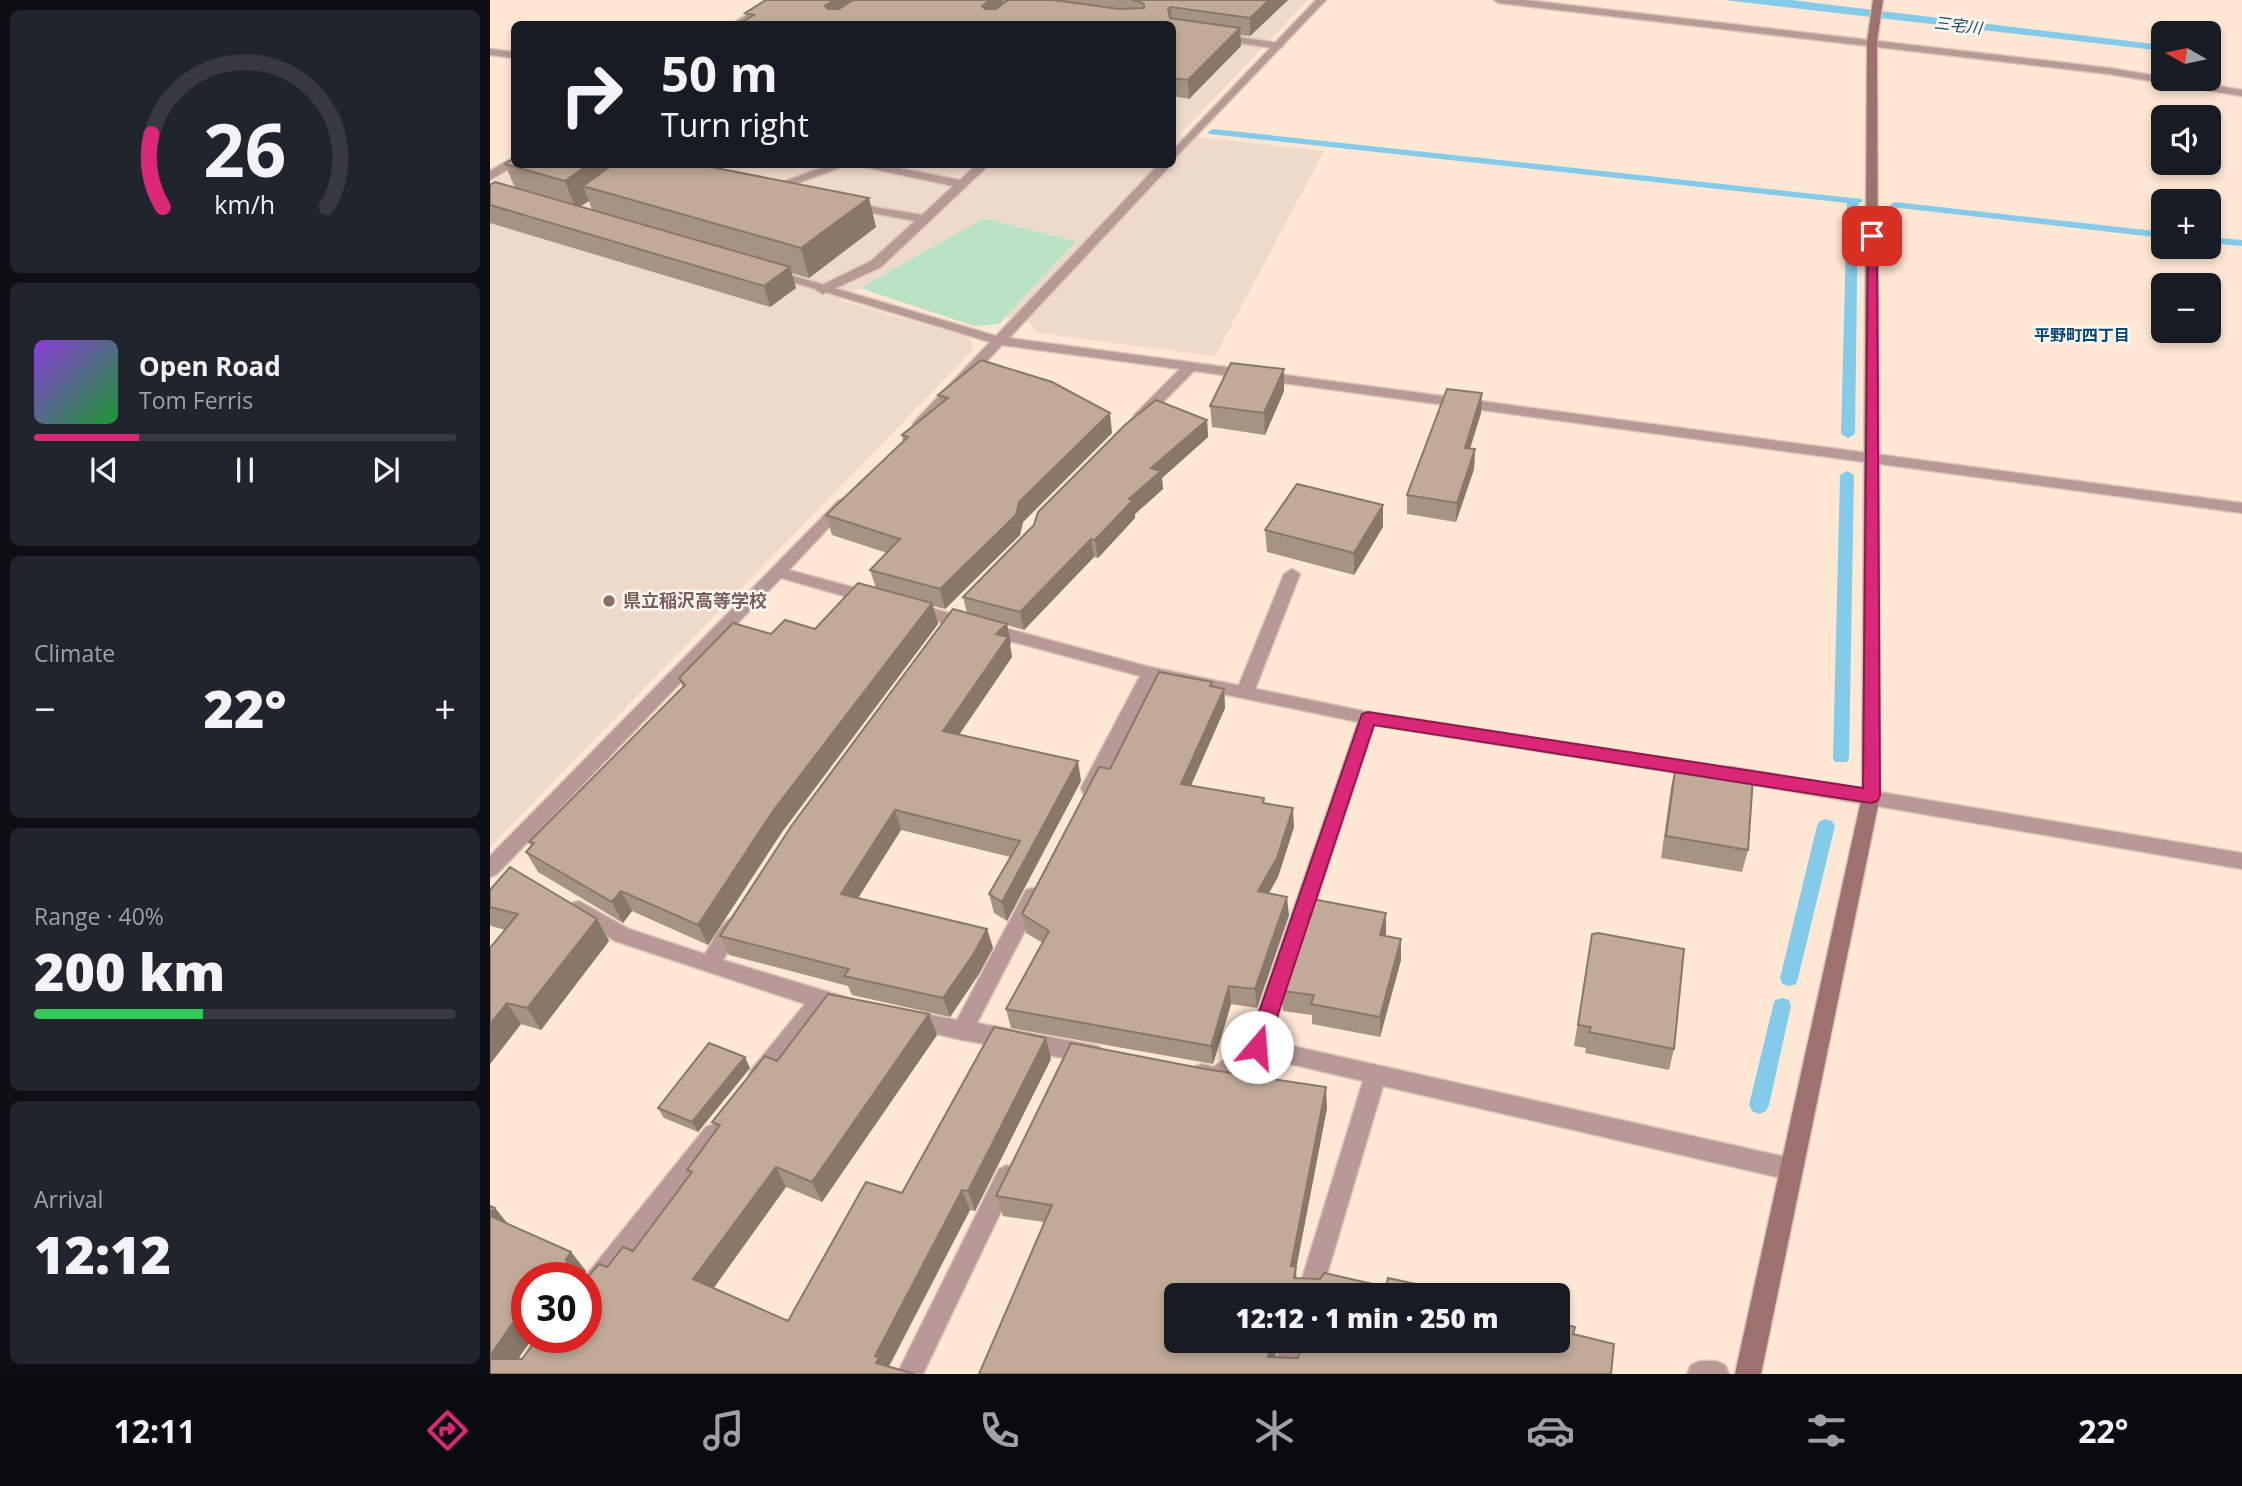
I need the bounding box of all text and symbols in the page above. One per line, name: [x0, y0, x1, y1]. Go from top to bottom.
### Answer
water label: 三宅川: [1933, 11, 1985, 39]
north arrow: [2151, 21, 2221, 91]
map controls: [2151, 21, 2221, 343]
text: 50 m: [661, 40, 778, 106]
icon: right: [546, 49, 637, 140]
text: 26: [203, 100, 287, 199]
text: Turn right: [661, 103, 809, 146]
button: sound: [2151, 105, 2221, 175]
text: km/h: [215, 187, 275, 221]
button: +: [2151, 189, 2221, 259]
pin: [1842, 206, 1902, 266]
icon: arrive: [1853, 217, 1891, 255]
button: −: [2151, 273, 2221, 343]
district label: 平野町四丁目: [2034, 324, 2130, 346]
text: Open Road: [139, 348, 281, 384]
text: Tom Ferris: [139, 384, 253, 416]
icon: previous: [85, 451, 123, 489]
icon: pause: [226, 451, 264, 489]
icon: next: [367, 451, 405, 489]
place label: 県立稲沢高等学校: [623, 588, 767, 612]
marker: 県立稲沢高等学校: [601, 593, 617, 609]
text: Climate: [34, 637, 115, 669]
text: 22°: [204, 672, 286, 743]
text: −: [34, 682, 56, 734]
text: +: [434, 682, 456, 734]
text: Range · 40%: [34, 900, 164, 932]
text: 200 km: [34, 935, 225, 1006]
position arrow: [1220, 1010, 1294, 1084]
text: Arrival: [34, 1183, 103, 1215]
text: 12:12: [34, 1218, 171, 1289]
speed limit sign: 30: [511, 1262, 602, 1353]
text: 12:12 · 1 min · 250 m: [1236, 1300, 1498, 1336]
icon: directions: [423, 1406, 472, 1455]
icon: music: [699, 1406, 748, 1455]
icon: phone: [975, 1406, 1024, 1455]
icon: climate: [1250, 1406, 1299, 1455]
icon: car: [1526, 1406, 1575, 1455]
icon: filters: [1802, 1406, 1851, 1455]
text: 12:11: [113, 1409, 196, 1452]
text: 22°: [2078, 1409, 2129, 1452]

